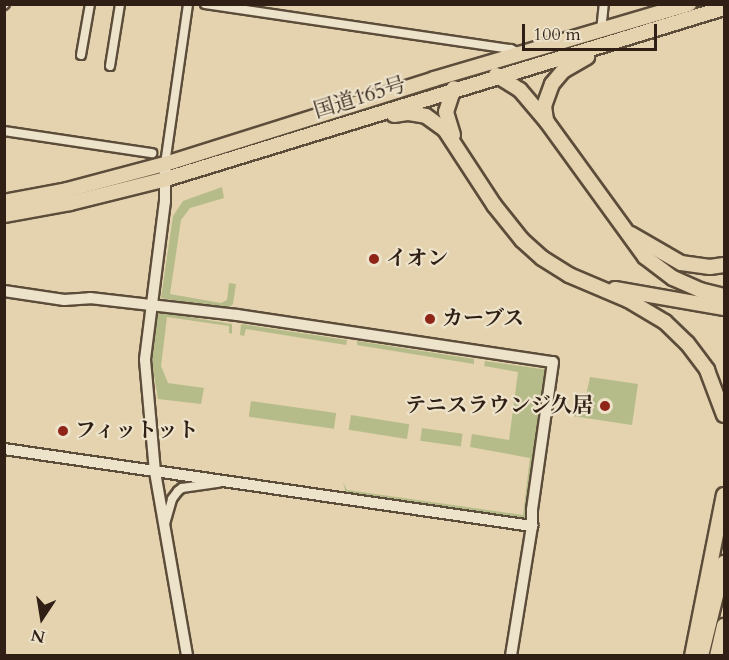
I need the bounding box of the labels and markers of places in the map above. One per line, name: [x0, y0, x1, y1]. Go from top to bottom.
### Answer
place label: イオン: [386, 246, 449, 272]
marker: イオン: [367, 252, 381, 266]
place label: カーブス: [442, 306, 526, 332]
marker: カーブス: [423, 312, 437, 326]
place label: テニスラウンジ久居: [404, 393, 593, 419]
marker: テニスラウンジ久居: [598, 399, 612, 413]
place label: フィットット: [75, 418, 201, 444]
marker: フィットット: [56, 424, 70, 438]

